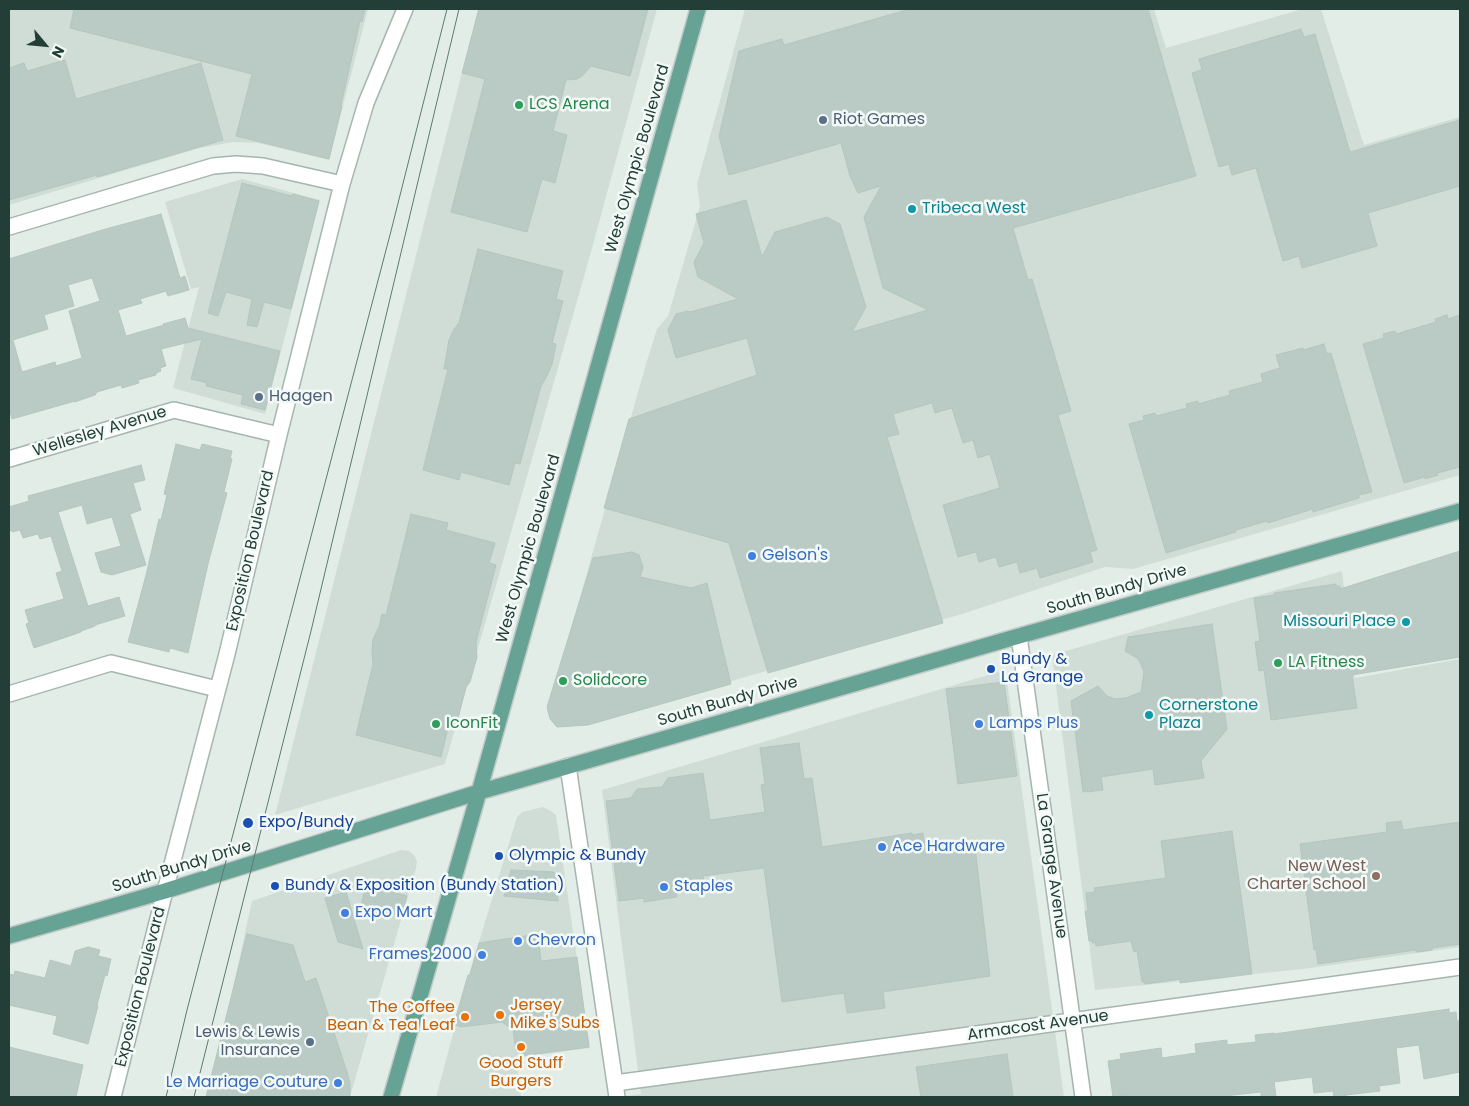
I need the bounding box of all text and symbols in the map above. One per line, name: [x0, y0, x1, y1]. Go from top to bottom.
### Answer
north arrow: [20, 20, 70, 70]
text: N: [47, 43, 70, 61]
street label: West Olympic Boulevard: [602, 62, 674, 256]
place label: LCS Arena: [529, 95, 610, 115]
marker: LCS Arena: [513, 99, 525, 111]
place label: Riot Games: [833, 110, 925, 130]
marker: Riot Games: [817, 114, 829, 126]
place label: Tribeca West: [922, 199, 1026, 219]
marker: Tribeca West: [906, 203, 918, 215]
place label: Haagen: [269, 387, 333, 407]
marker: Haagen: [253, 391, 265, 403]
street label: Wellesley Avenue: [31, 403, 169, 461]
street label: West Olympic Boulevard: [493, 452, 565, 646]
street label: Exposition Boulevard: [223, 469, 279, 633]
place label: Gelson's: [762, 546, 828, 566]
marker: Gelson's: [746, 550, 758, 562]
street label: South Bundy Drive: [1045, 561, 1189, 619]
place label: Missouri Place: [1283, 612, 1396, 632]
marker: Missouri Place: [1400, 616, 1412, 628]
place label: Bundy & La Grange: [1001, 650, 1083, 688]
place label: LA Fitness: [1288, 653, 1365, 673]
marker: LA Fitness: [1272, 657, 1284, 669]
marker: Bundy & La Grange: [985, 663, 997, 675]
place label: Solidcore: [573, 671, 647, 691]
street label: South Bundy Drive: [656, 673, 800, 731]
marker: Solidcore: [557, 675, 569, 687]
place label: Cornerstone Plaza: [1159, 696, 1258, 734]
marker: Cornerstone Plaza: [1143, 709, 1155, 721]
place label: IconFit: [446, 714, 498, 734]
place label: Lamps Plus: [989, 714, 1078, 734]
marker: IconFit: [430, 718, 442, 730]
marker: Lamps Plus: [973, 718, 985, 730]
street label: La Grange Avenue: [1031, 792, 1071, 940]
place label: Expo/Bundy: [259, 813, 354, 833]
marker: Expo/Bundy: [241, 816, 255, 830]
street label: South Bundy Drive: [110, 837, 254, 897]
place label: Ace Hardware: [892, 837, 1005, 857]
marker: Ace Hardware: [876, 841, 888, 853]
place label: Olympic & Bundy: [509, 846, 646, 866]
marker: Olympic & Bundy: [493, 850, 505, 862]
place label: New West Charter School: [1247, 857, 1366, 895]
marker: New West Charter School: [1370, 870, 1382, 882]
place label: Bundy & Exposition (Bundy Station): [285, 876, 564, 896]
place label: Staples: [674, 877, 733, 897]
marker: Bundy & Exposition (Bundy Station): [269, 880, 281, 892]
marker: Staples: [658, 881, 670, 893]
place label: Expo Mart: [355, 903, 433, 923]
street label: Exposition Boulevard: [112, 905, 170, 1069]
marker: Expo Mart: [339, 907, 351, 919]
place label: Chevron: [528, 931, 596, 951]
marker: Chevron: [512, 935, 524, 947]
place label: Frames 2000: [369, 945, 472, 965]
marker: Frames 2000: [476, 949, 488, 961]
place label: Jersey Mike's Subs: [510, 996, 600, 1034]
place label: The Coffee Bean & Tea Leaf: [327, 998, 455, 1036]
street label: Armacost Avenue: [966, 1007, 1110, 1045]
marker: Jersey Mike's Subs: [494, 1009, 506, 1021]
marker: The Coffee Bean & Tea Leaf: [459, 1011, 471, 1023]
place label: Lewis & Lewis Insurance: [195, 1023, 300, 1061]
marker: Lewis & Lewis Insurance: [304, 1036, 316, 1048]
marker: Good Stuff Burgers: [515, 1041, 527, 1053]
place label: Good Stuff Burgers: [479, 1054, 563, 1092]
place label: Le Marriage Couture: [166, 1073, 328, 1093]
marker: Le Marriage Couture: [332, 1077, 344, 1089]

